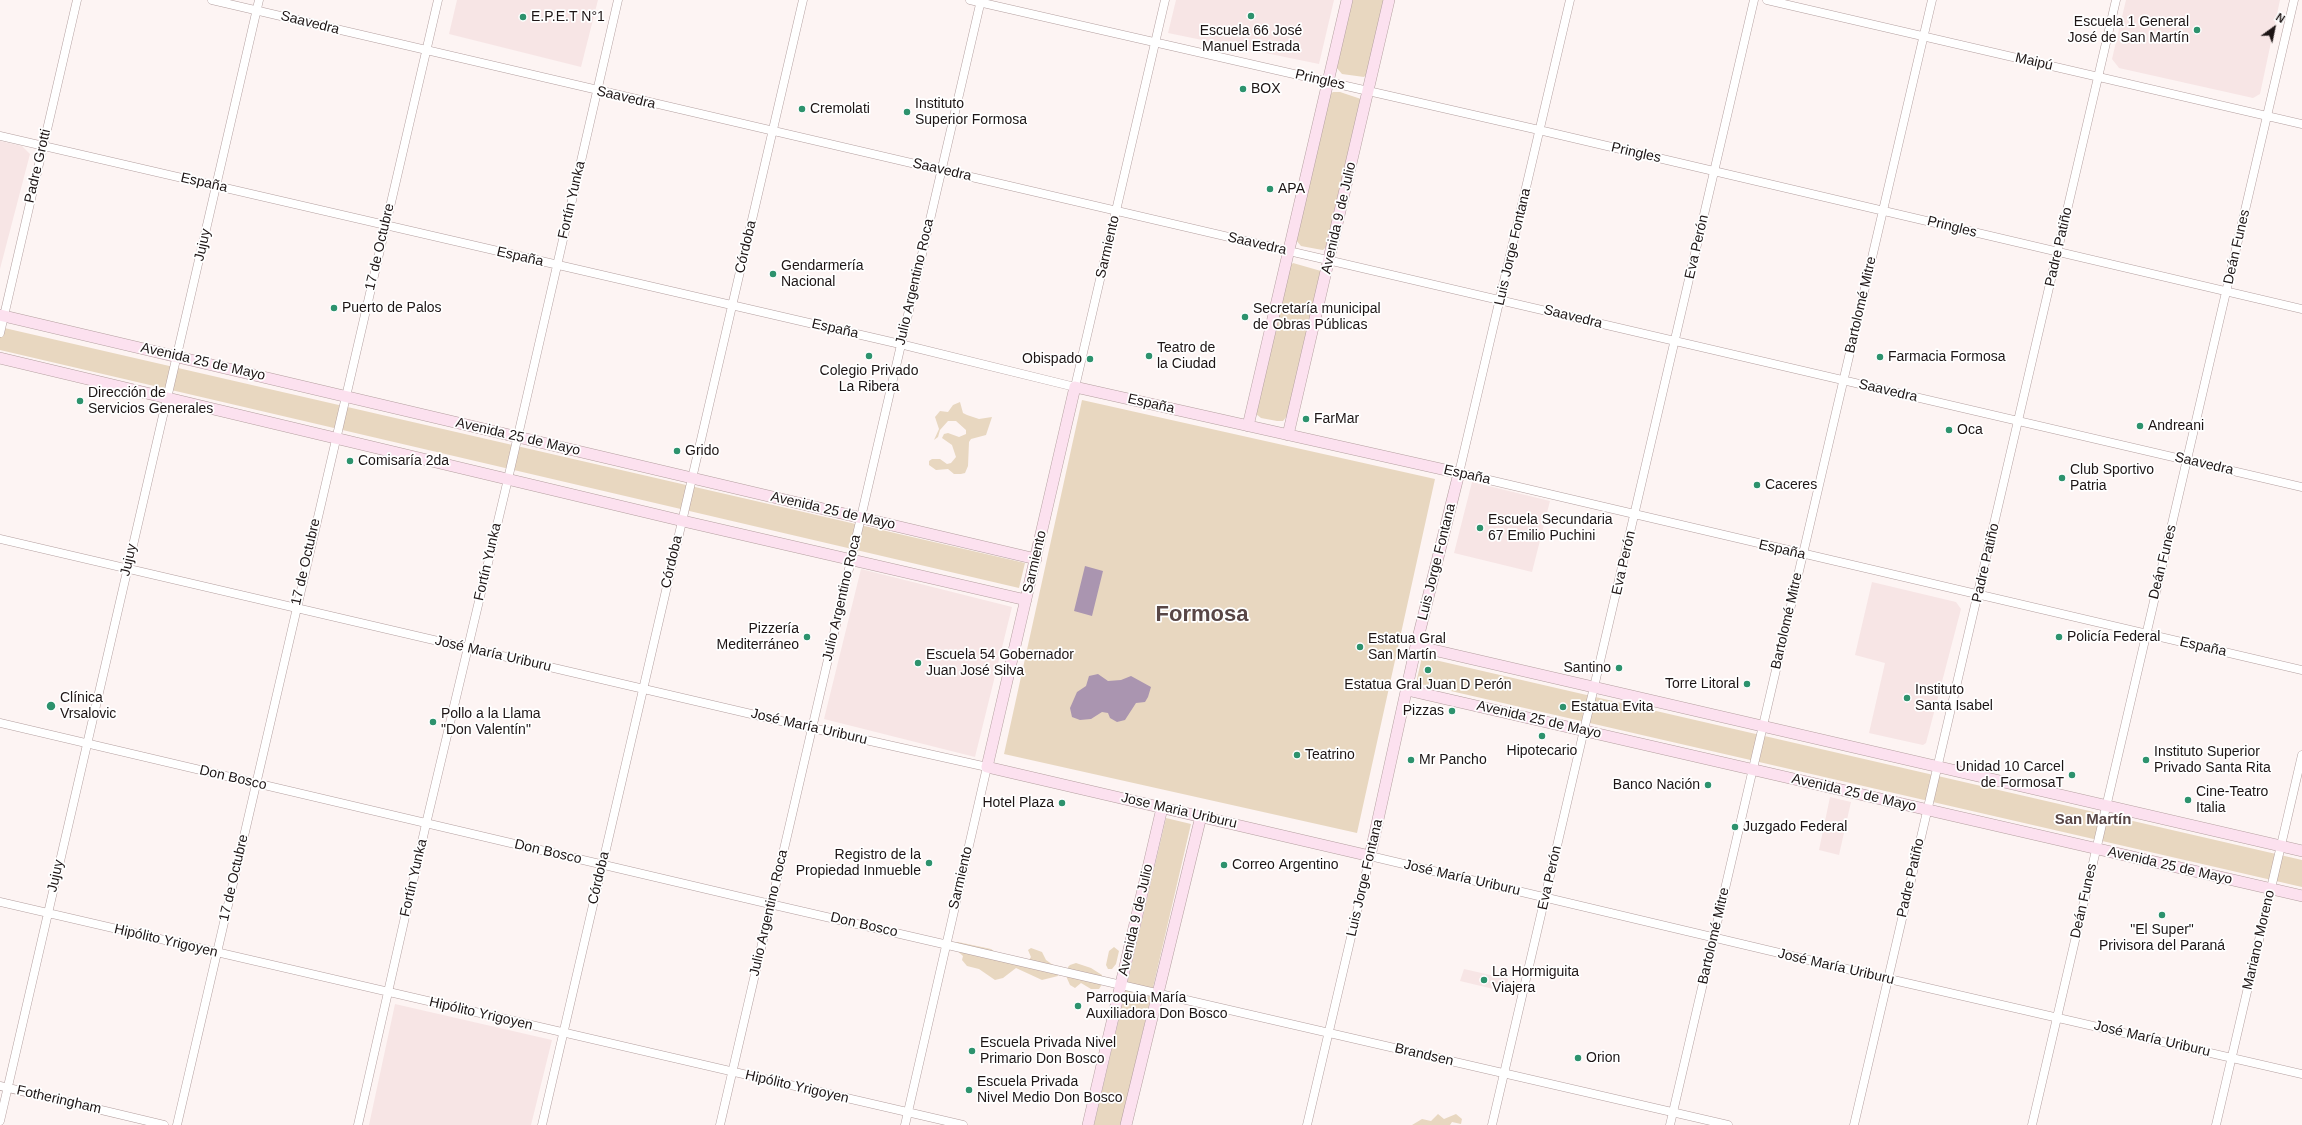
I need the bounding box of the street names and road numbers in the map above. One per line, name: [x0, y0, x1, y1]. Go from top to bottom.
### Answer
street label: Saavedra: [279, 8, 341, 38]
street label: Maipú: [2014, 50, 2054, 74]
street label: Pringles: [1293, 66, 1347, 94]
street label: Saavedra: [595, 83, 657, 113]
street label: Padre Grotti: [21, 127, 55, 205]
street label: Pringles: [1609, 139, 1663, 167]
street label: Saavedra: [911, 155, 973, 185]
street label: Fortín Yunka: [555, 159, 589, 241]
street label: Avenida 9 de Julio: [1318, 160, 1360, 276]
street label: España: [179, 169, 229, 197]
street label: Luis Jorge Fontana: [1491, 187, 1535, 307]
street label: 17 de Octubre: [362, 202, 398, 292]
street label: Padre Patiño: [2042, 206, 2076, 288]
street label: Deán Funes: [2220, 208, 2254, 286]
street label: Eva Perón: [1681, 213, 1713, 281]
street label: Pringles: [1925, 213, 1979, 241]
street label: Sarmiento: [1093, 214, 1123, 280]
street label: Julio Argentino Roca: [892, 217, 938, 347]
street label: Córdoba: [732, 219, 760, 275]
street label: Jujuy: [191, 227, 215, 263]
street label: Saavedra: [1226, 229, 1288, 259]
street label: España: [495, 243, 545, 271]
street label: Bartolomé Mitre: [1842, 255, 1880, 355]
street label: Saavedra: [1542, 302, 1604, 332]
street label: España: [810, 315, 860, 343]
street label: Avenida 25 de Mayo: [139, 339, 267, 385]
street label: Saavedra: [1857, 376, 1919, 406]
street label: España: [1126, 390, 1176, 418]
street label: Avenida 25 de Mayo: [454, 414, 582, 460]
street label: Saavedra: [2173, 449, 2235, 479]
street label: España: [1442, 461, 1492, 489]
street label: Avenida 25 de Mayo: [769, 488, 897, 534]
street label: Luis Jorge Fontana: [1414, 502, 1460, 622]
street label: 17 de Octubre: [288, 517, 324, 607]
street label: Fortín Yunka: [471, 521, 505, 603]
street label: Padre Patiño: [1969, 522, 2003, 604]
street label: Deán Funes: [2146, 523, 2180, 601]
street label: Sarmiento: [1020, 529, 1050, 595]
street label: Eva Perón: [1608, 529, 1640, 597]
street label: Julio Argentino Roca: [819, 533, 865, 663]
street label: Córdoba: [658, 534, 686, 590]
street label: España: [1757, 536, 1807, 564]
street label: Jujuy: [117, 542, 141, 578]
street label: Bartolomé Mitre: [1768, 571, 1806, 671]
street label: José María Uriburu: [433, 632, 553, 676]
street label: España: [2178, 633, 2228, 661]
street label: Avenida 25 de Mayo: [1475, 697, 1603, 743]
street label: José María Uriburu: [749, 705, 869, 749]
street label: Don Bosco: [198, 762, 268, 794]
street label: Avenida 25 de Mayo: [1790, 770, 1918, 816]
street label: Jose Maria Uriburu: [1119, 790, 1239, 832]
street label: Luis Jorge Fontana: [1343, 818, 1387, 938]
street label: 17 de Octubre: [216, 833, 252, 923]
street label: Don Bosco: [513, 836, 583, 868]
street label: Fortín Yunka: [397, 837, 431, 919]
street label: Padre Patiño: [1894, 837, 1928, 919]
street label: Avenida 25 de Mayo: [2106, 843, 2234, 889]
street label: Eva Perón: [1534, 844, 1566, 912]
street label: Sarmiento: [946, 845, 976, 911]
street label: Julio Argentino Roca: [746, 848, 792, 978]
street label: Córdoba: [585, 850, 613, 906]
street label: José María Uriburu: [1402, 856, 1522, 900]
street label: Jujuy: [44, 858, 68, 894]
street label: Avenida 9 de Julio: [1115, 862, 1157, 978]
street label: Deán Funes: [2067, 862, 2101, 940]
street label: Bartolomé Mitre: [1695, 886, 1733, 986]
street label: Mariano Moreno: [2239, 888, 2279, 992]
street label: Don Bosco: [829, 909, 899, 941]
street label: Hipólito Yrigoyen: [113, 921, 219, 961]
street label: José María Uriburu: [1776, 945, 1896, 989]
street label: Hipólito Yrigoyen: [428, 994, 534, 1034]
street label: José María Uriburu: [2092, 1017, 2212, 1061]
street label: Brandsen: [1393, 1040, 1455, 1070]
street label: Hipólito Yrigoyen: [744, 1067, 850, 1107]
street label: Fotheringham: [15, 1082, 103, 1118]

